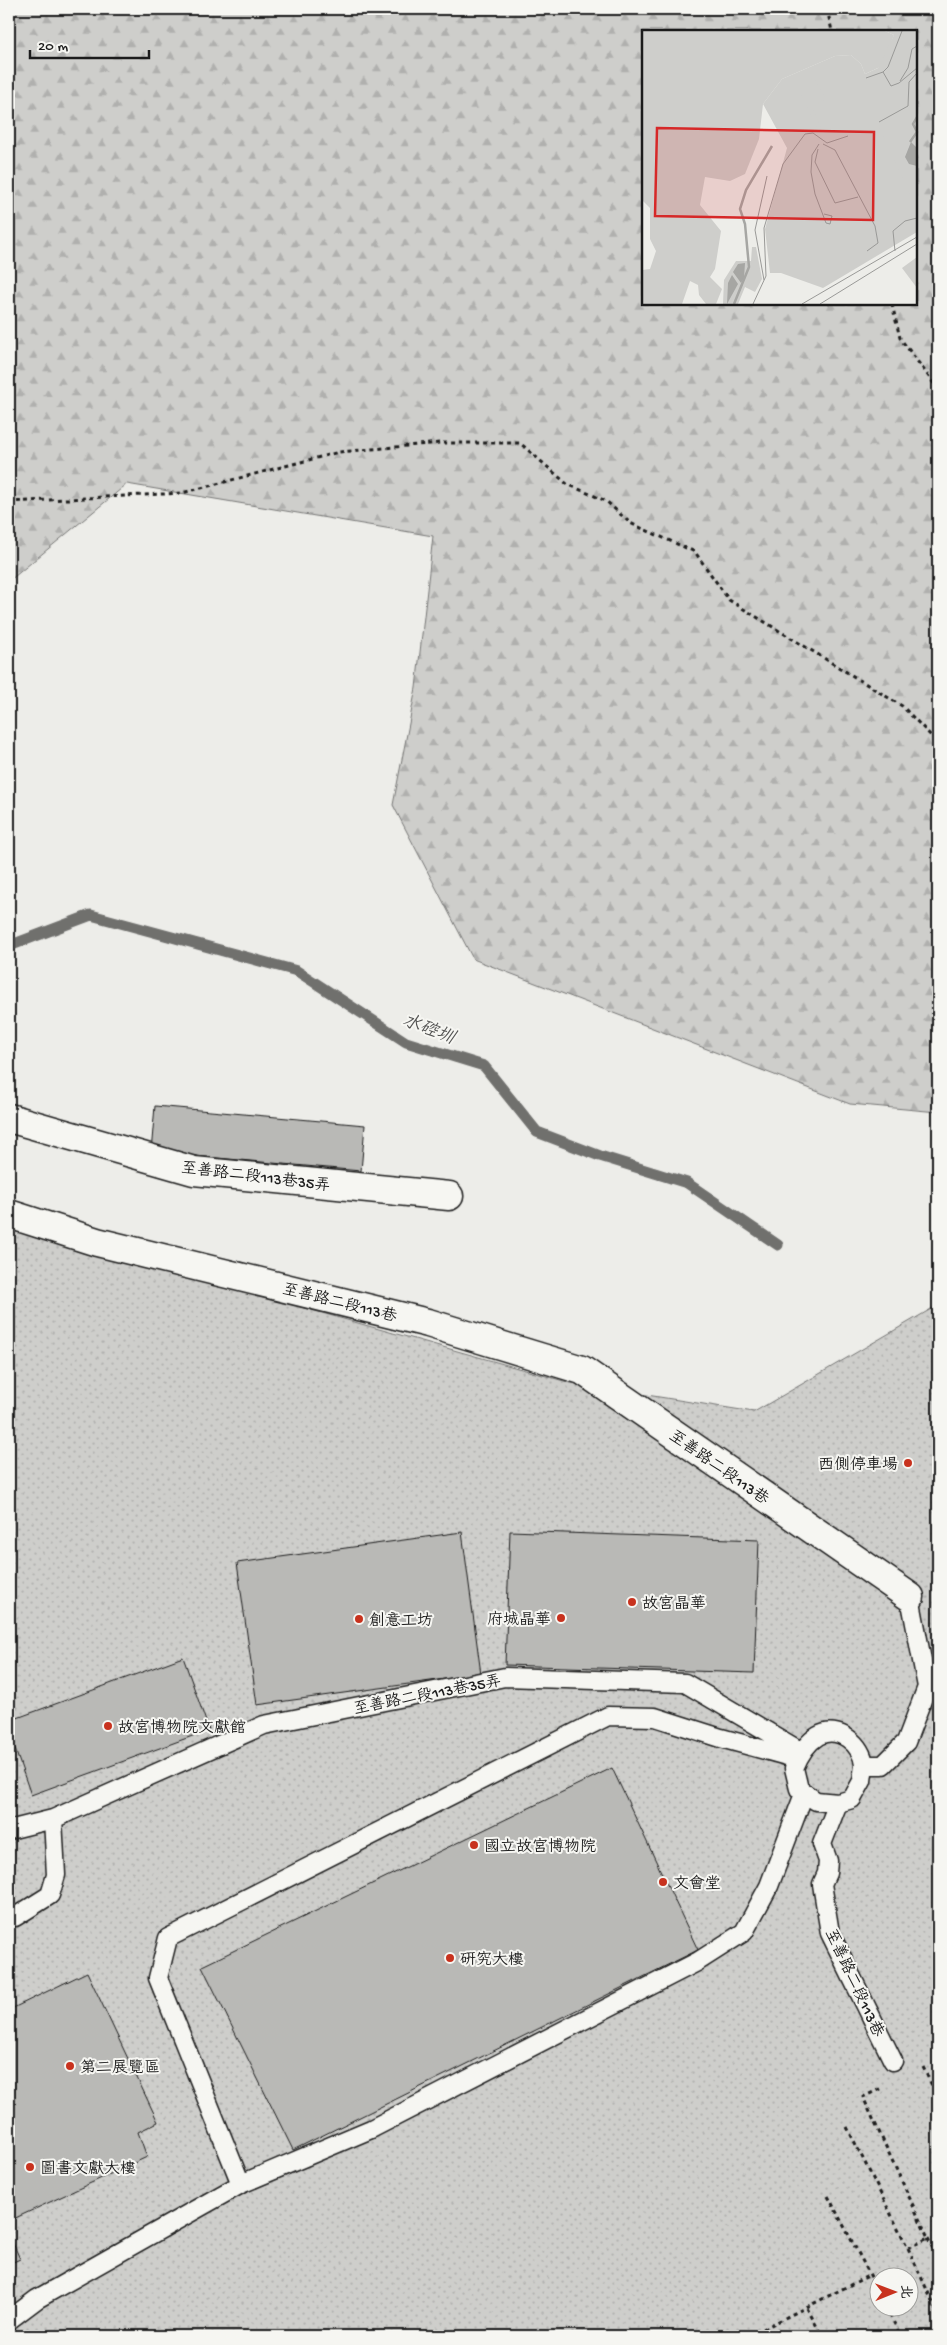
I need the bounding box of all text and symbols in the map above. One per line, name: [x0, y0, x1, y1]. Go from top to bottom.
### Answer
scale bar: [30, 28, 149, 60]
inset map: [642, 30, 917, 305]
text: 20 m: [38, 38, 68, 56]
water label: 水硿圳: [399, 1010, 459, 1051]
street label: 至善路二段113巷35弄: [180, 1158, 331, 1197]
street label: 至善路二段113巷: [280, 1279, 399, 1328]
street label: 至善路二段113巷: [665, 1426, 773, 1510]
place label: 西側停車場: [818, 1455, 898, 1476]
marker: 西側停車場: [902, 1457, 914, 1469]
place label: 故宮晶華: [642, 1594, 706, 1615]
marker: 故宮晶華: [626, 1596, 638, 1608]
place label: 府城晶華: [487, 1610, 551, 1631]
place label: 創意工坊: [369, 1612, 433, 1632]
marker: 府城晶華: [555, 1612, 567, 1624]
marker: 創意工坊: [353, 1613, 365, 1625]
street label: 至善路二段113巷35弄: [352, 1671, 503, 1720]
place label: 故宮博物院文獻館: [118, 1718, 246, 1739]
marker: 故宮博物院文獻館: [102, 1720, 114, 1732]
place label: 國立故宮博物院: [484, 1837, 596, 1858]
marker: 國立故宮博物院: [468, 1839, 480, 1851]
place label: 文會堂: [673, 1874, 721, 1895]
marker: 文會堂: [657, 1876, 669, 1888]
street label: 至善路二段113巷: [819, 1925, 888, 2041]
place label: 研究大樓: [460, 1950, 524, 1971]
marker: 研究大樓: [444, 1952, 456, 1964]
place label: 第二展覽區: [80, 2058, 160, 2079]
marker: 第二展覽區: [64, 2060, 76, 2072]
place label: 圖書文獻大樓: [40, 2159, 136, 2180]
marker: 圖書文獻大樓: [24, 2161, 36, 2173]
north arrow: [870, 2268, 920, 2318]
text: 北: [896, 2285, 913, 2299]

